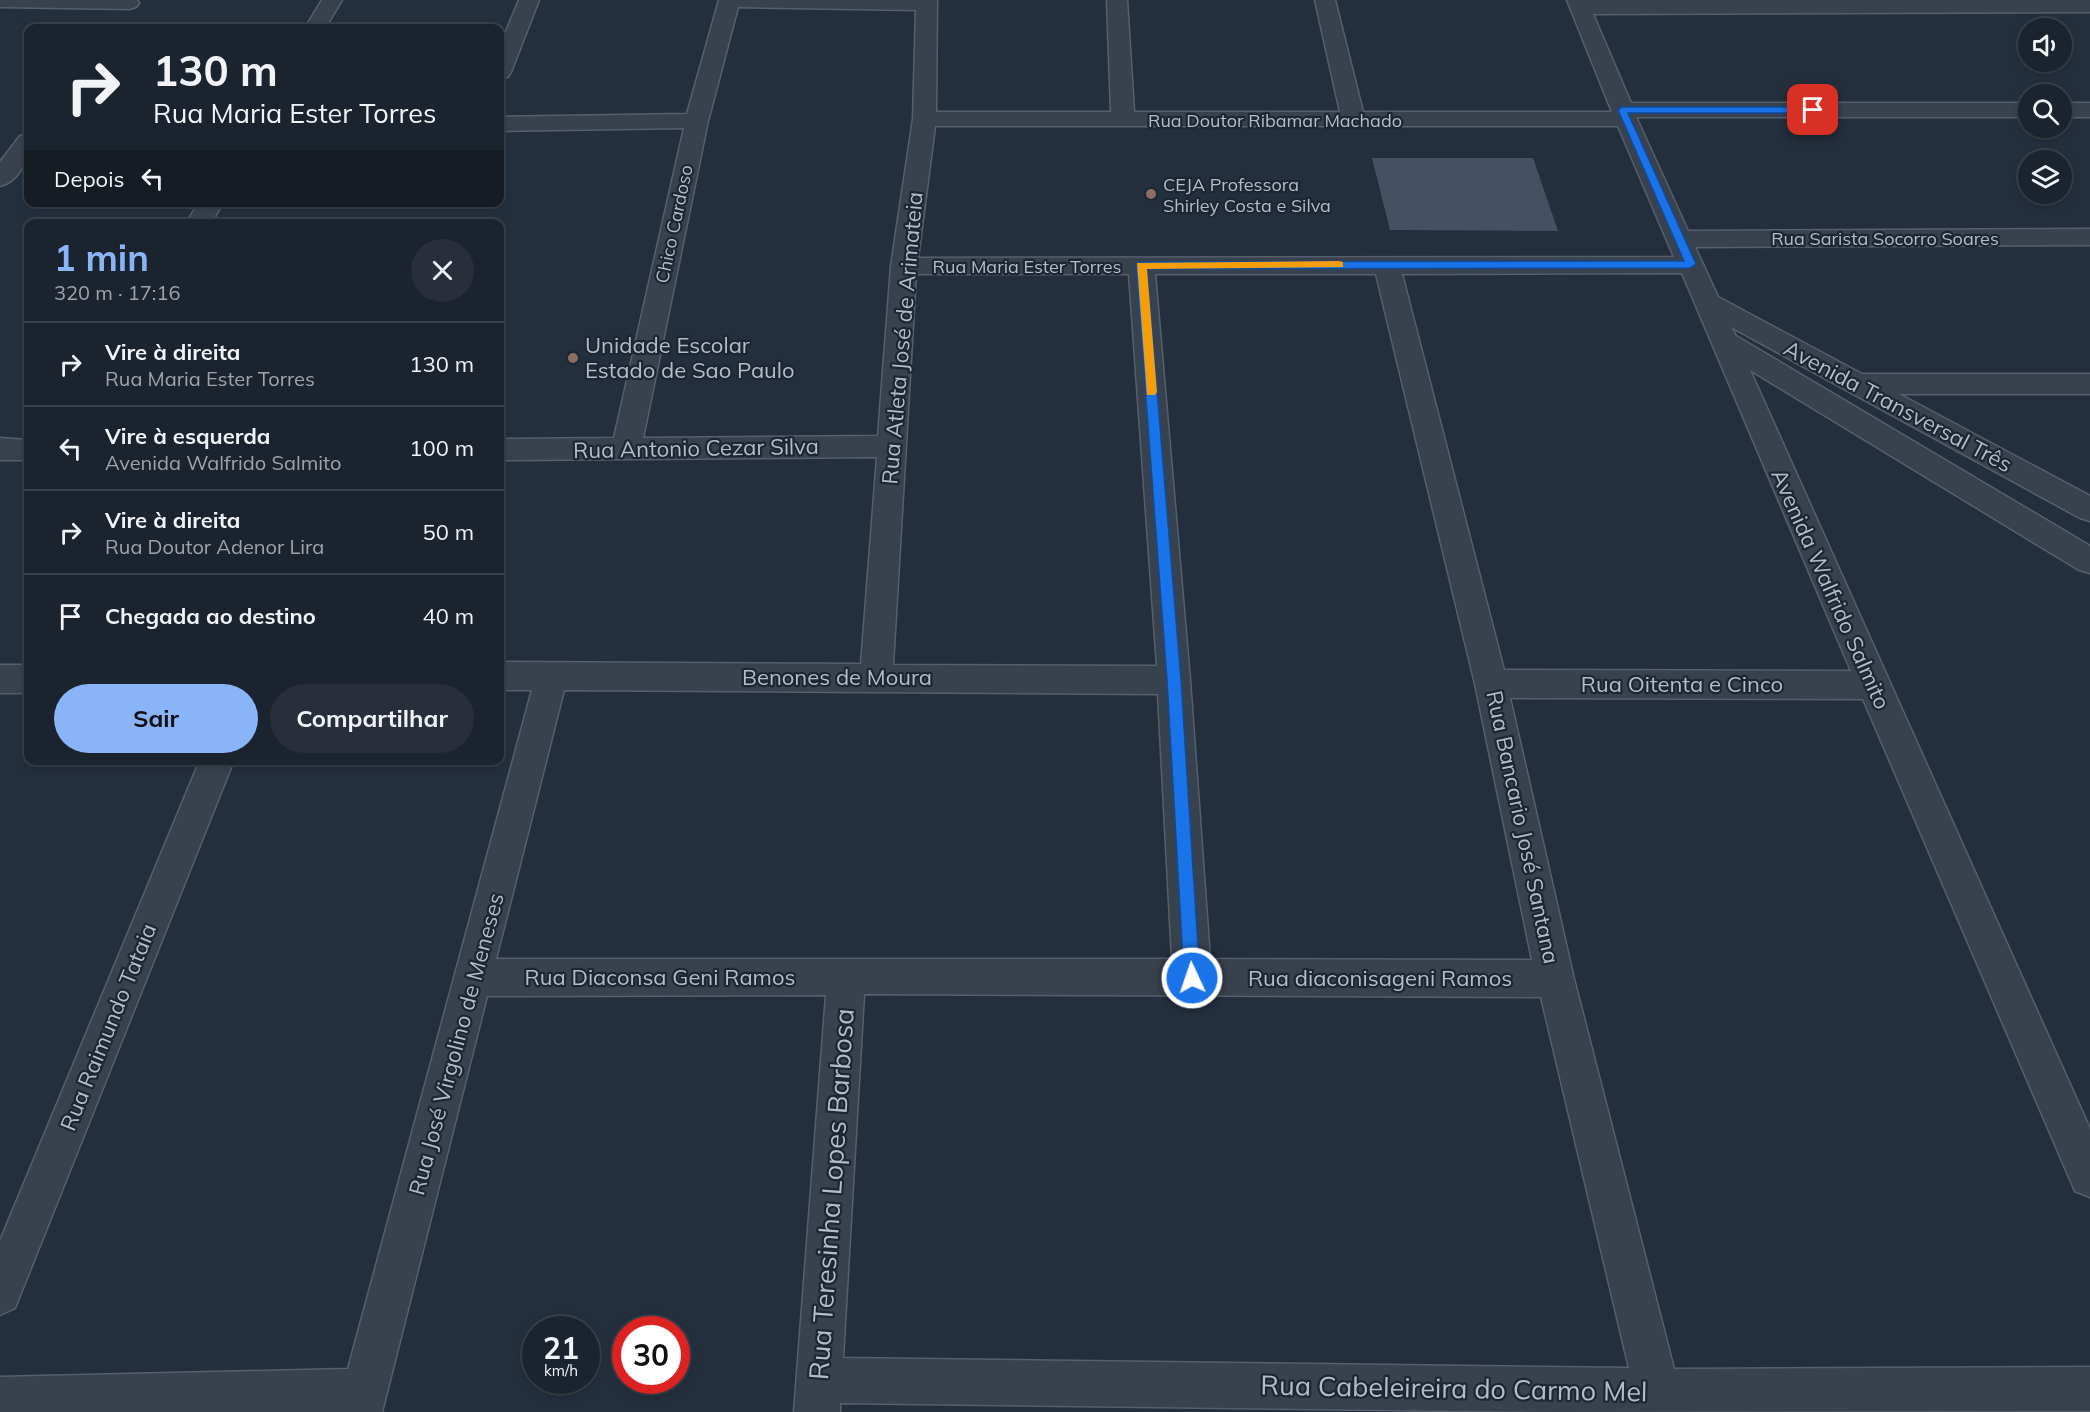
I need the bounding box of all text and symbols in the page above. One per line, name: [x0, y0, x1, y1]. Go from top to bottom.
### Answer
map controls: [2018, 18, 2072, 204]
button: sound: [2018, 18, 2072, 72]
text: 130 m: [153, 44, 278, 97]
icon: right: [54, 48, 132, 126]
pin: [1787, 84, 1838, 135]
button: search: [2018, 84, 2072, 138]
icon: arrive: [1796, 93, 1829, 126]
text: Rua Maria Ester Torres: [153, 96, 436, 130]
street label: Rua Doutor Ribamar Machado: [1148, 109, 1402, 132]
button: layers: [2018, 150, 2072, 204]
icon: left: [136, 162, 169, 195]
street label: Chico Cardoso: [650, 163, 698, 285]
text: Depois: [54, 165, 124, 193]
place label: CEJA Professora Shirley Costa e Silva: [1163, 173, 1331, 217]
marker: CEJA Professora Shirley Costa e Silva: [1144, 187, 1158, 201]
street label: Rua Atleta José de Arimateia: [875, 191, 929, 485]
street label: Rua Sarista Socorro Soares: [1771, 227, 1999, 250]
text: 1 min: [54, 235, 149, 280]
button: close: [411, 239, 474, 302]
street label: Rua Maria Ester Torres: [933, 255, 1121, 278]
text: 320 m · 17:16: [54, 280, 180, 305]
place label: Unidade Escolar Estado de Sao Paulo: [585, 331, 795, 384]
street label: Avenida Transversal Três: [1779, 334, 2017, 478]
text: Vire à direita: [105, 338, 240, 366]
icon: right: [54, 348, 87, 381]
text: 130 m: [409, 350, 474, 378]
marker: Unidade Escolar Estado de Sao Paulo: [566, 351, 580, 365]
text: Rua Maria Ester Torres: [105, 366, 315, 391]
text: Vire à esquerda: [105, 422, 270, 450]
icon: left: [54, 432, 87, 465]
street label: Rua Antonio Cezar Silva: [573, 432, 819, 464]
text: 100 m: [409, 434, 474, 462]
text: Avenida Walfrido Salmito: [105, 450, 341, 475]
street label: Avenida Walfrido Salmito: [1765, 465, 1897, 713]
text: Vire à direita: [105, 506, 240, 534]
icon: right: [54, 516, 87, 549]
text: 50 m: [423, 518, 474, 546]
text: Rua Doutor Adenor Lira: [105, 534, 324, 559]
icon: arrive: [54, 600, 87, 633]
text: Chegada ao destino: [105, 602, 316, 630]
text: 40 m: [423, 602, 474, 630]
street label: Benones de Moura: [742, 663, 932, 691]
street label: Rua Oitenta e Cinco: [1581, 670, 1783, 698]
button: Sair: [54, 684, 258, 753]
button: Compartilhar: [270, 684, 474, 753]
street label: Rua Bancario José Santana: [1480, 688, 1566, 966]
street label: Rua José Virgolino de Meneses: [402, 890, 510, 1198]
street label: Rua Raimundo Tataia: [54, 919, 162, 1135]
position arrow: [1160, 946, 1224, 1010]
street label: Rua Diaconsa Geni Ramos: [525, 963, 795, 991]
street label: Rua diaconisageni Ramos: [1248, 964, 1512, 992]
street label: Rua Teresinha Lopes Barbosa: [801, 1007, 861, 1381]
speed limit sign: 30: [612, 1316, 690, 1394]
text: 21: [543, 1329, 579, 1367]
text: km/h: [544, 1361, 578, 1380]
street label: Rua Cabeleireira do Carmo Mel: [1260, 1368, 1648, 1408]

